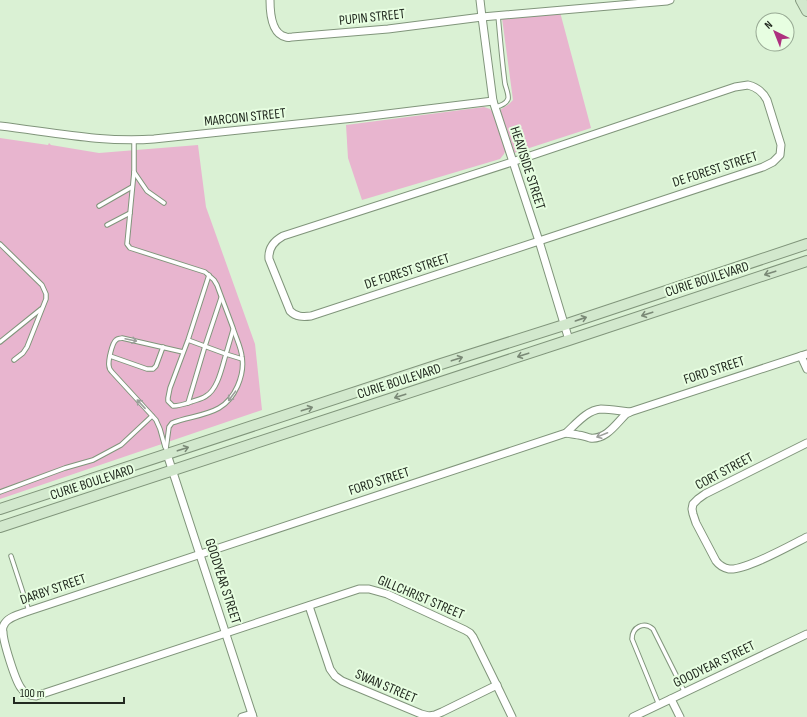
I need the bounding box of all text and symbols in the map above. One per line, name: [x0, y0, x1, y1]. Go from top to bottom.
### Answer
street label: PUPIN STREET: [338, 5, 406, 29]
north arrow: [755, 12, 795, 52]
text: N: [762, 18, 775, 32]
street label: MARCONI STREET: [203, 104, 287, 130]
street label: HEAVISIDE STREET: [507, 124, 550, 212]
street label: DE FOREST STREET: [670, 147, 760, 191]
street label: DE FOREST STREET: [362, 249, 452, 293]
street label: CURIE BOULEVARD: [663, 257, 751, 301]
one-way arrow: [764, 270, 777, 277]
one-way arrow: [640, 311, 653, 318]
one-way arrow: [574, 315, 586, 323]
one-way arrow: [124, 337, 137, 345]
one-way arrow: [517, 352, 530, 359]
street label: FORD STREET: [681, 352, 747, 388]
one-way arrow: [450, 355, 463, 362]
street label: CURIE BOULEVARD: [355, 359, 443, 403]
one-way arrow: [227, 390, 236, 401]
one-way arrow: [394, 393, 407, 400]
one-way arrow: [136, 399, 146, 409]
one-way arrow: [301, 404, 313, 412]
one-way arrow: [596, 432, 608, 440]
one-way arrow: [177, 445, 190, 452]
street label: CORT STREET: [692, 449, 756, 493]
street label: CURIE BOULEVARD: [48, 460, 136, 504]
street label: FORD STREET: [346, 463, 412, 499]
street label: GOODYEAR STREET: [201, 536, 245, 626]
street label: DARBY STREET: [18, 570, 88, 608]
street label: GILLCHRIST STREET: [375, 571, 467, 623]
street label: GOODYEAR STREET: [670, 637, 758, 691]
street label: SWAN STREET: [353, 665, 420, 707]
scale bar: [14, 679, 124, 705]
text: 100 m: [20, 686, 45, 701]

